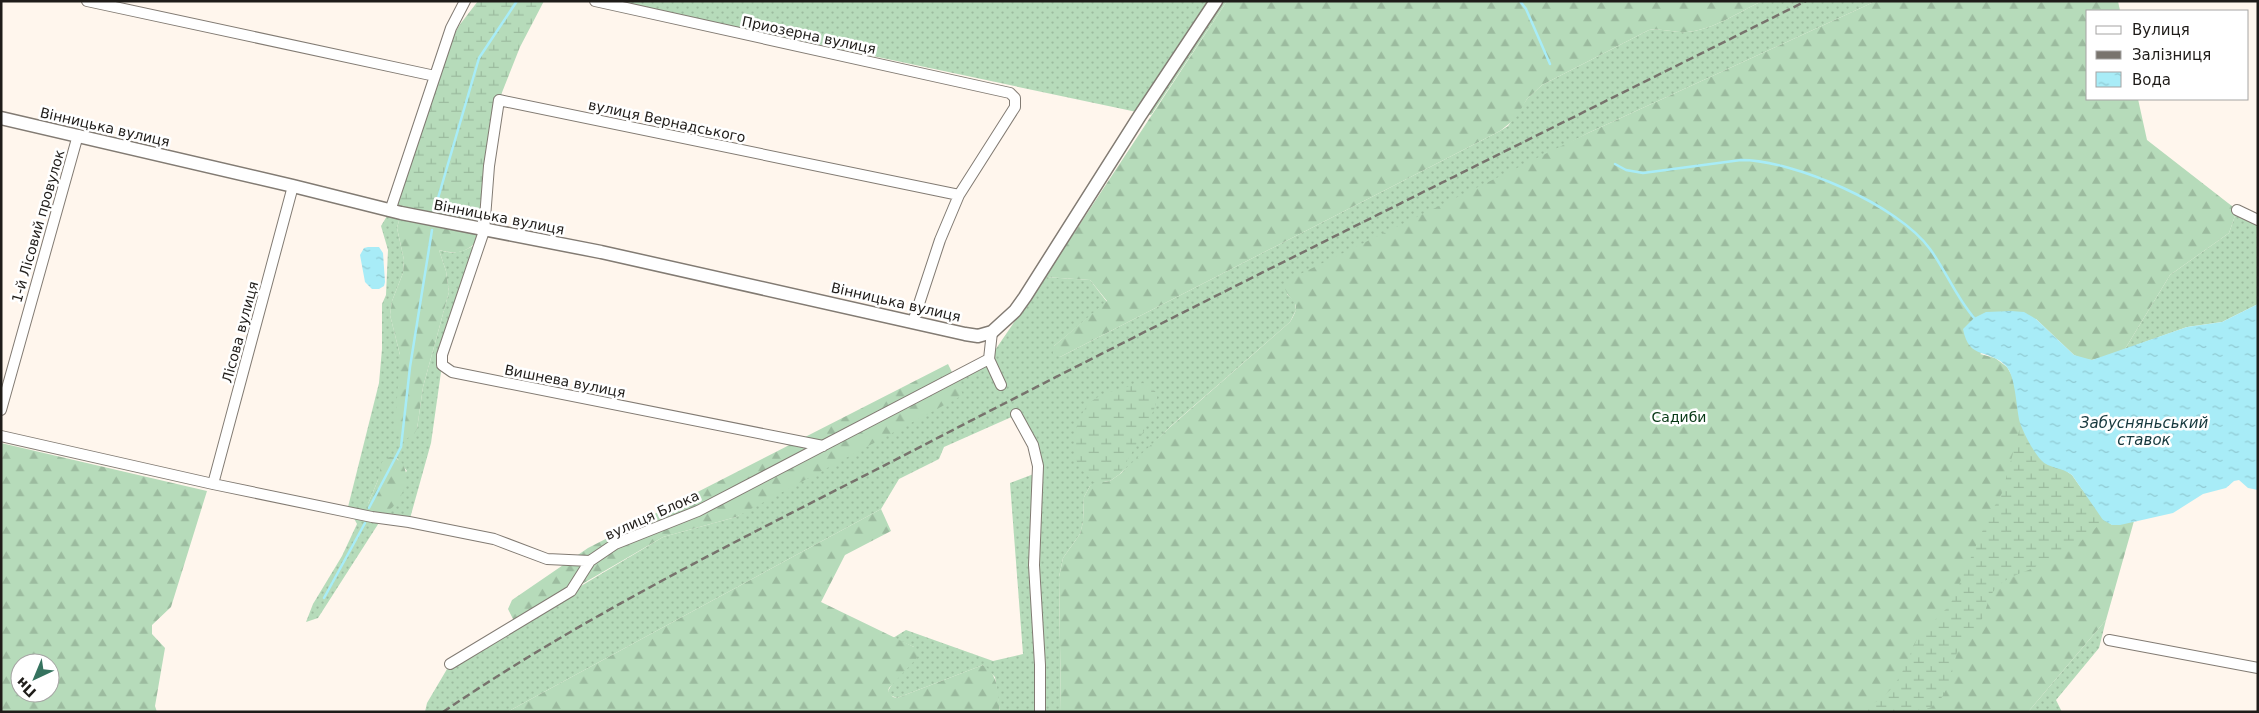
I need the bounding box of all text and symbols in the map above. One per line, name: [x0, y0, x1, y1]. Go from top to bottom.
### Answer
legend: [2086, 10, 2249, 100]
street label: Приозерна вулиця: [740, 13, 878, 57]
text: Вулиця: [2132, 21, 2190, 39]
text: Залізниця: [2132, 46, 2211, 64]
text: Вода: [2132, 71, 2171, 89]
street label: вулиця Вернадського: [587, 96, 747, 146]
street label: Вінницька вулиця: [39, 104, 171, 150]
street label: 1-й Лісовий провулок: [9, 148, 67, 304]
street label: Вінницька вулиця: [432, 196, 566, 238]
street label: Лісова вулиця: [219, 279, 261, 385]
street label: Вінницька вулиця: [830, 279, 962, 325]
street label: Вишнева вулиця: [503, 361, 627, 401]
park label: Садиби: [1652, 409, 1706, 425]
water label: Забусняньський ставок: [2080, 414, 2208, 449]
street label: вулиця Блока: [603, 487, 701, 543]
north arrow: [10, 653, 60, 703]
text: Пн: [13, 674, 39, 701]

